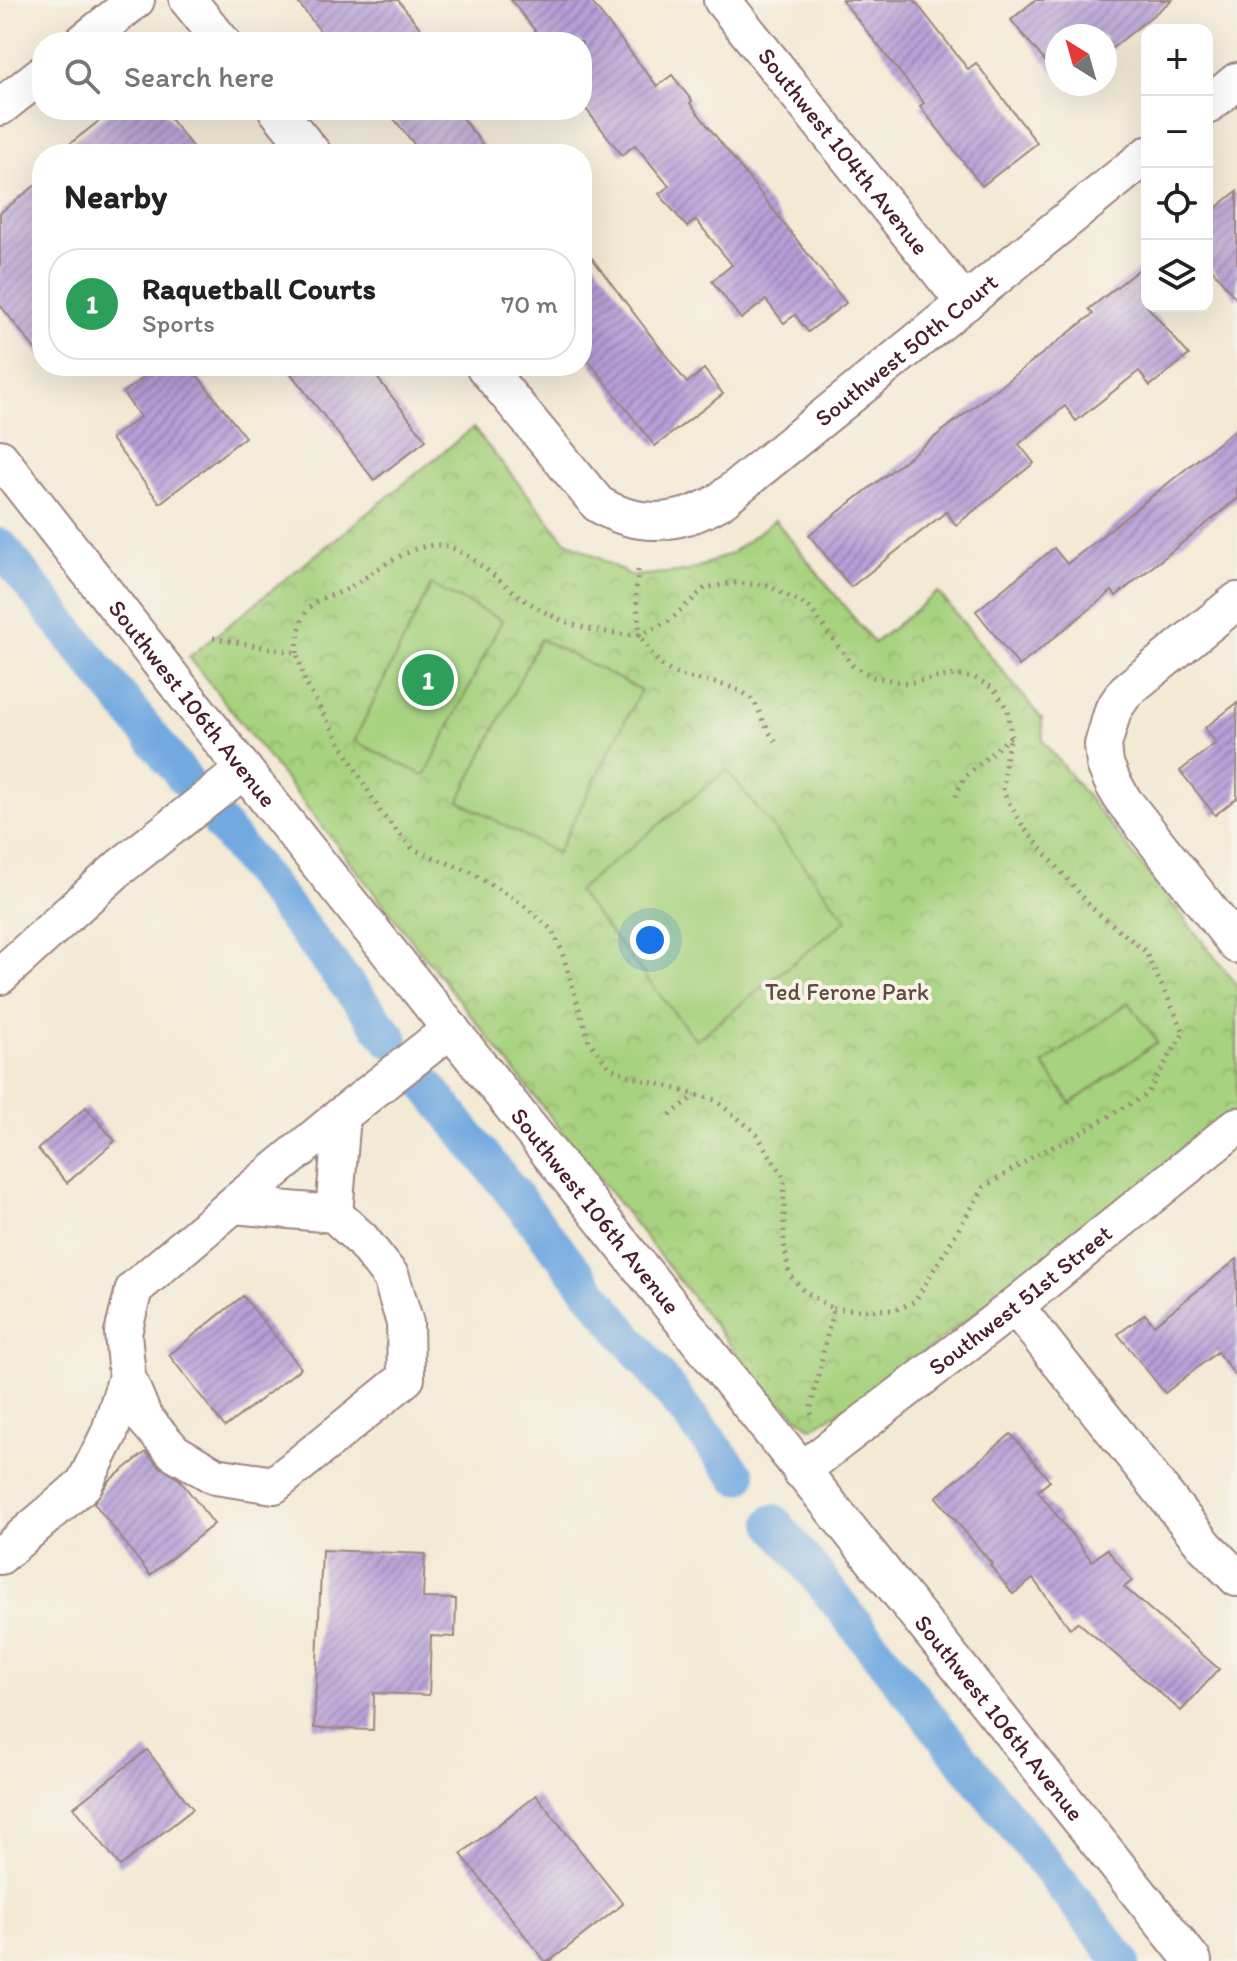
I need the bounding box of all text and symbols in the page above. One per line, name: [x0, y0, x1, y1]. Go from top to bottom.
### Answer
north arrow: [1045, 24, 1117, 96]
map controls: [1141, 24, 1213, 312]
button: +: [1141, 24, 1213, 96]
search box: [32, 32, 592, 120]
street label: Southwest 104th Avenue: [752, 42, 936, 260]
icon: search: [60, 54, 104, 98]
text: Search here: [124, 58, 274, 95]
button: −: [1141, 96, 1213, 168]
button: locate: [1141, 168, 1213, 240]
text: Nearby: [64, 176, 167, 217]
button: layers: [1141, 240, 1213, 312]
street label: Southwest 50th Court: [809, 267, 1003, 432]
text: Raquetball Courts: [142, 270, 376, 307]
text: 1: [86, 288, 98, 320]
text: 70 m: [501, 288, 558, 320]
text: Sports: [142, 307, 215, 339]
street label: Southwest 106th Avenue: [102, 594, 283, 813]
pin: 1: [402, 650, 454, 710]
your location: [630, 920, 670, 960]
park label: Ted Ferone Park: [765, 977, 929, 1006]
street label: Southwest 106th Avenue: [505, 1102, 687, 1320]
street label: Southwest 51st Street: [922, 1218, 1118, 1381]
street label: Southwest 106th Avenue: [909, 1609, 1091, 1826]

